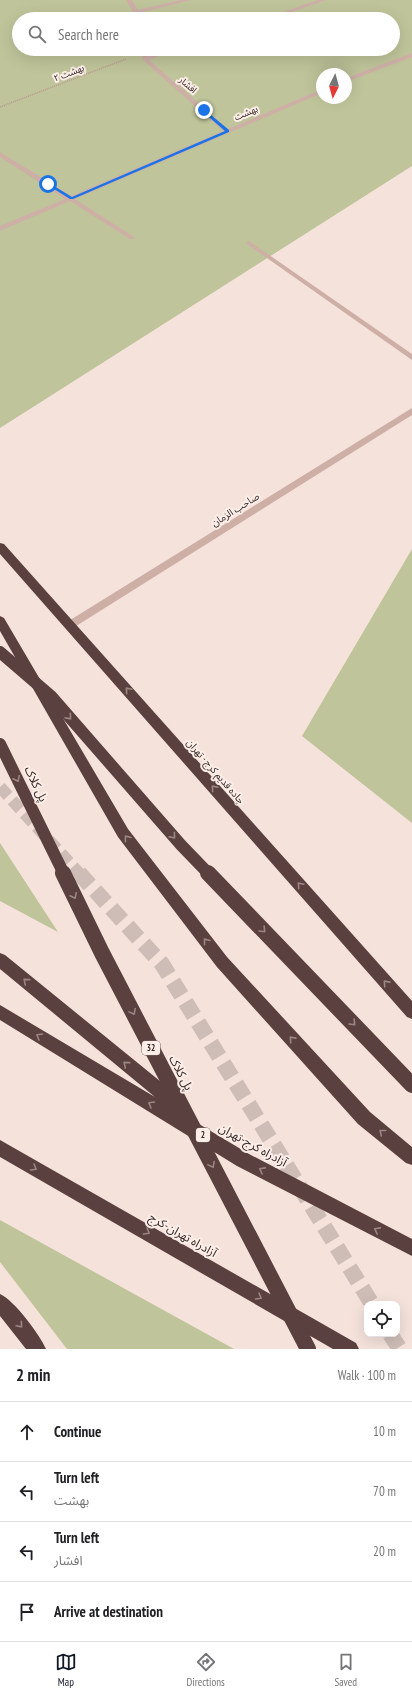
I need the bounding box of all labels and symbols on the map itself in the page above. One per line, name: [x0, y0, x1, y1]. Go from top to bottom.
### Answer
street label: بهشت ۲: [52, 62, 86, 83]
north arrow: [316, 68, 352, 104]
street label: افشار: [176, 73, 199, 96]
route end: [195, 101, 213, 119]
street label: بهشت: [232, 103, 259, 122]
route start: [39, 175, 57, 193]
street label: صاحب الزمان: [209, 489, 262, 529]
one-way arrow: [125, 688, 132, 695]
one-way arrow: [64, 712, 71, 719]
street label: جاده قدیم کرج - تهران: [183, 736, 248, 807]
street label: پل کلاک: [20, 764, 51, 804]
one-way arrow: [12, 775, 20, 783]
one-way arrow: [211, 785, 218, 793]
one-way arrow: [168, 831, 175, 839]
one-way arrow: [124, 836, 131, 843]
one-way arrow: [297, 883, 304, 890]
one-way arrow: [69, 892, 77, 900]
one-way arrow: [258, 925, 265, 933]
one-way arrow: [204, 939, 211, 946]
one-way arrow: [24, 978, 31, 985]
one-way arrow: [383, 980, 391, 988]
one-way arrow: [128, 1008, 136, 1015]
one-way arrow: [348, 1018, 356, 1026]
one-way arrow: [36, 1034, 43, 1041]
one-way arrow: [289, 1036, 296, 1044]
road number: 32: [142, 1041, 160, 1055]
street label: پل کلاک: [165, 1053, 197, 1093]
one-way arrow: [124, 1061, 131, 1068]
one-way arrow: [148, 1101, 155, 1108]
street label: آزادراه کرج-تهران: [215, 1120, 291, 1172]
road number: 2: [196, 1128, 210, 1142]
one-way arrow: [379, 1130, 386, 1137]
one-way arrow: [208, 1161, 215, 1168]
one-way arrow: [30, 1163, 37, 1170]
one-way arrow: [259, 1167, 267, 1175]
street label: آزادراه تهران-کرج: [146, 1209, 220, 1262]
one-way arrow: [374, 1227, 382, 1235]
one-way arrow: [143, 1228, 150, 1235]
one-way arrow: [255, 1293, 262, 1300]
one-way arrow: [15, 1320, 22, 1328]

